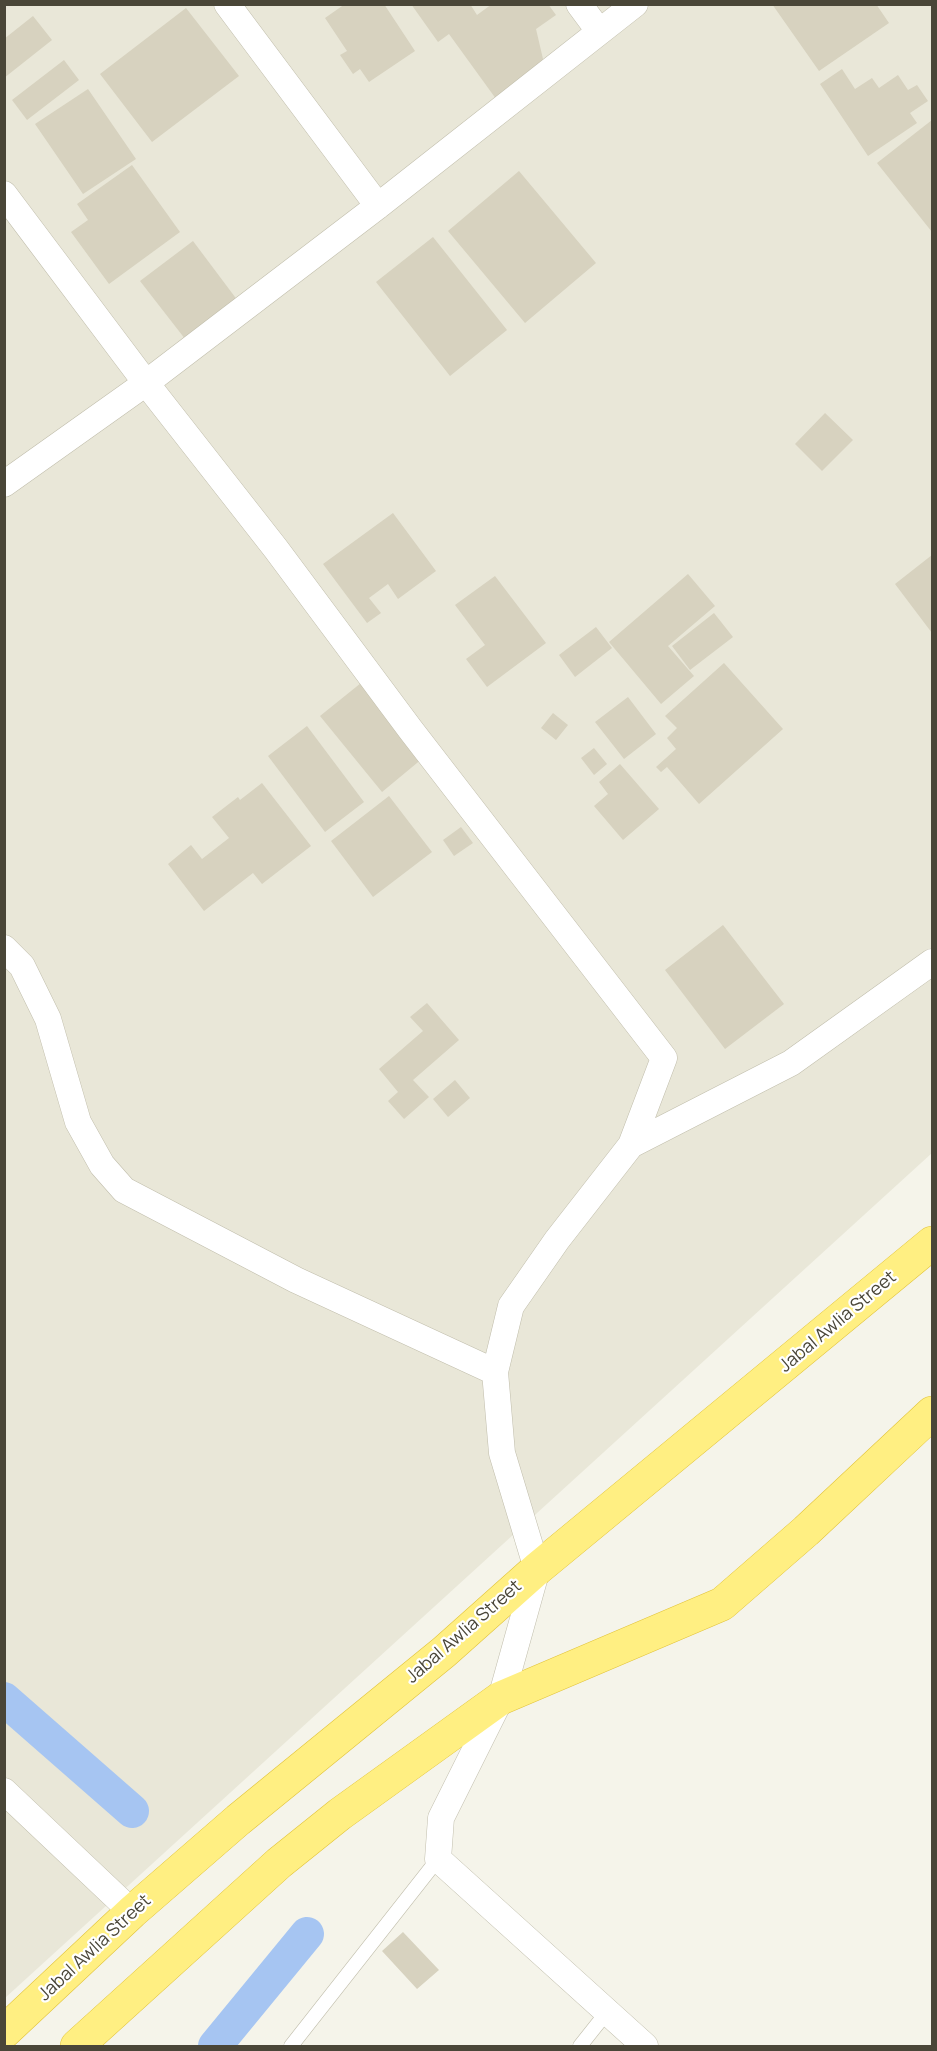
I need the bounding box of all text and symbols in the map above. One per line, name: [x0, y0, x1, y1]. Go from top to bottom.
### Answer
street label: Jabal Awlia Street: [775, 1267, 901, 1377]
street label: Jabal Awlia Street: [402, 1576, 526, 1688]
street label: Jabal Awlia Street: [34, 1890, 156, 2006]

